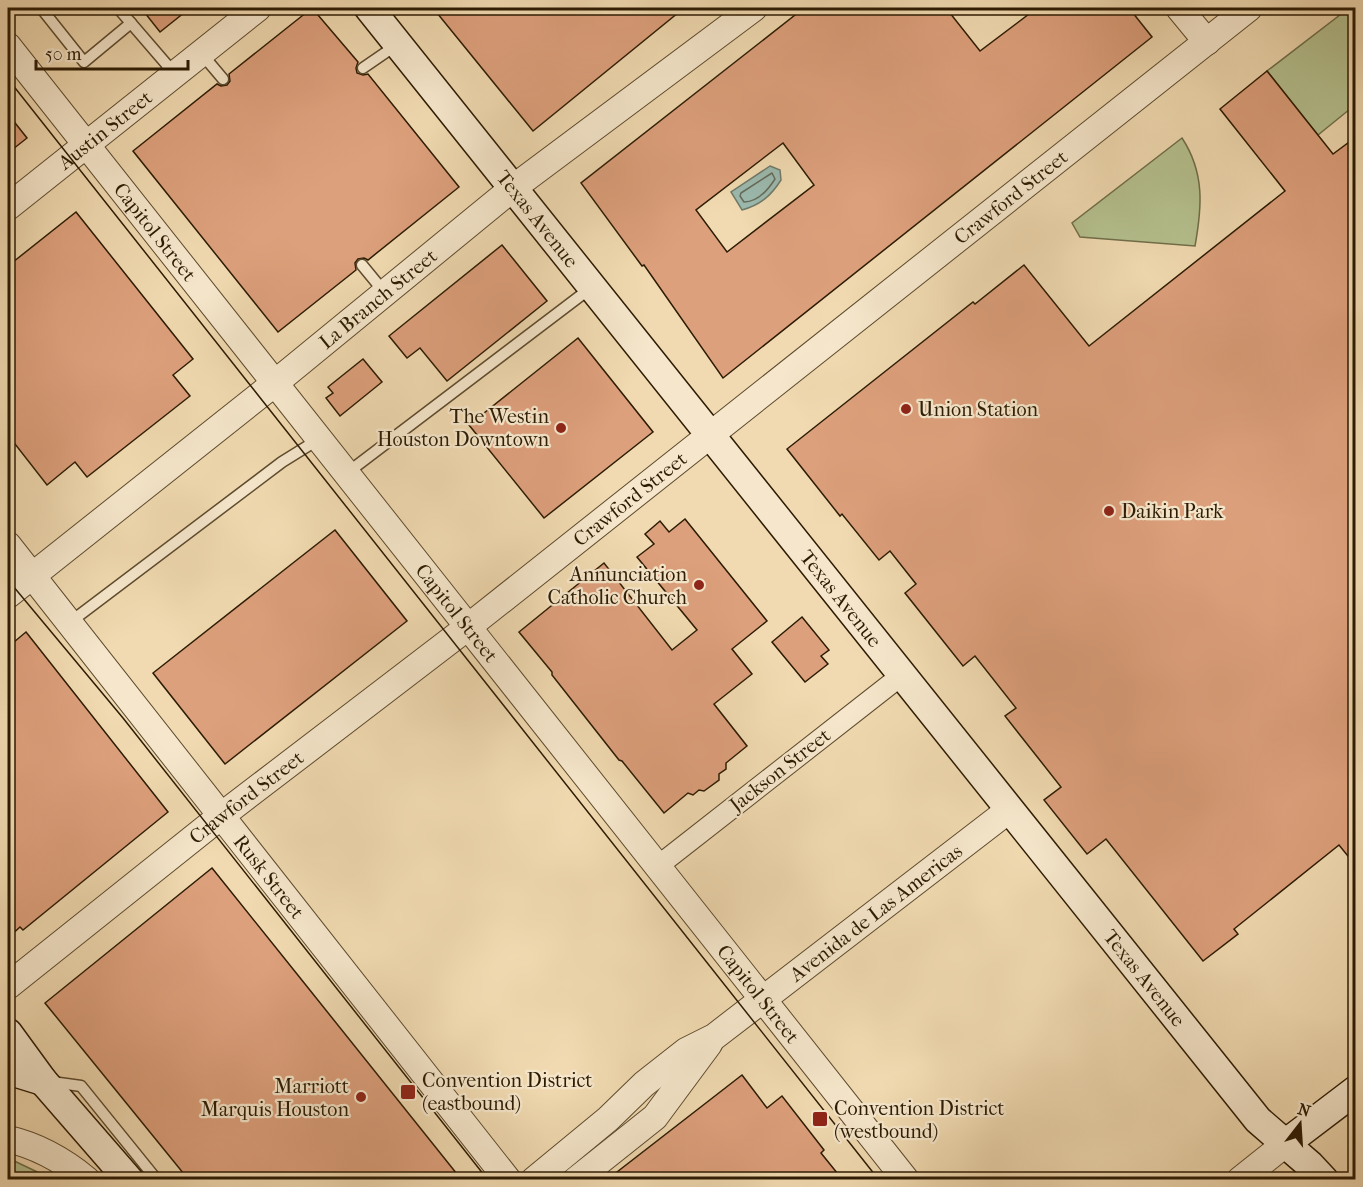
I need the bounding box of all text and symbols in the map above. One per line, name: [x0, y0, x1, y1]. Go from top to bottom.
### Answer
scale bar: [36, 33, 188, 71]
text: 50 m: [45, 44, 82, 65]
street label: Austin Street: [53, 85, 157, 175]
street label: Crawford Street: [949, 145, 1072, 249]
street label: Texas Avenue: [492, 166, 583, 272]
street label: Capitol Street: [109, 178, 201, 286]
street label: La Branch Street: [315, 244, 441, 354]
place label: Union Station: [918, 398, 1038, 421]
marker: Union Station: [899, 402, 913, 416]
place label: The Westin Houston Downtown: [377, 405, 549, 451]
marker: The Westin Houston Downtown: [554, 421, 568, 435]
street label: Crawford Street: [569, 447, 691, 551]
place label: Daikin Park: [1121, 500, 1224, 523]
marker: Daikin Park: [1102, 504, 1116, 518]
street label: Texas Avenue: [795, 545, 887, 652]
street label: Capitol Street: [411, 559, 503, 667]
place label: Annunciation Catholic Church: [547, 563, 688, 609]
marker: Annunciation Catholic Church: [692, 578, 706, 592]
street label: Jackson Street: [724, 724, 835, 818]
street label: Crawford Street: [184, 746, 308, 848]
street label: Rusk Street: [229, 830, 309, 923]
street label: Avenida de Las Americas: [784, 839, 967, 987]
street label: Texas Avenue: [1099, 925, 1190, 1031]
street label: Capitol Street: [713, 940, 805, 1048]
place label: Convention District (eastbound): [422, 1069, 592, 1115]
place label: Marriott Marquis Houston: [201, 1075, 349, 1121]
marker: Convention District (eastbound): [399, 1083, 417, 1101]
marker: Marriott Marquis Houston: [354, 1090, 368, 1104]
north arrow: [1270, 1094, 1330, 1154]
place label: Convention District (westbound): [834, 1097, 1004, 1143]
text: N: [1296, 1099, 1314, 1121]
marker: Convention District (westbound): [811, 1110, 829, 1128]

